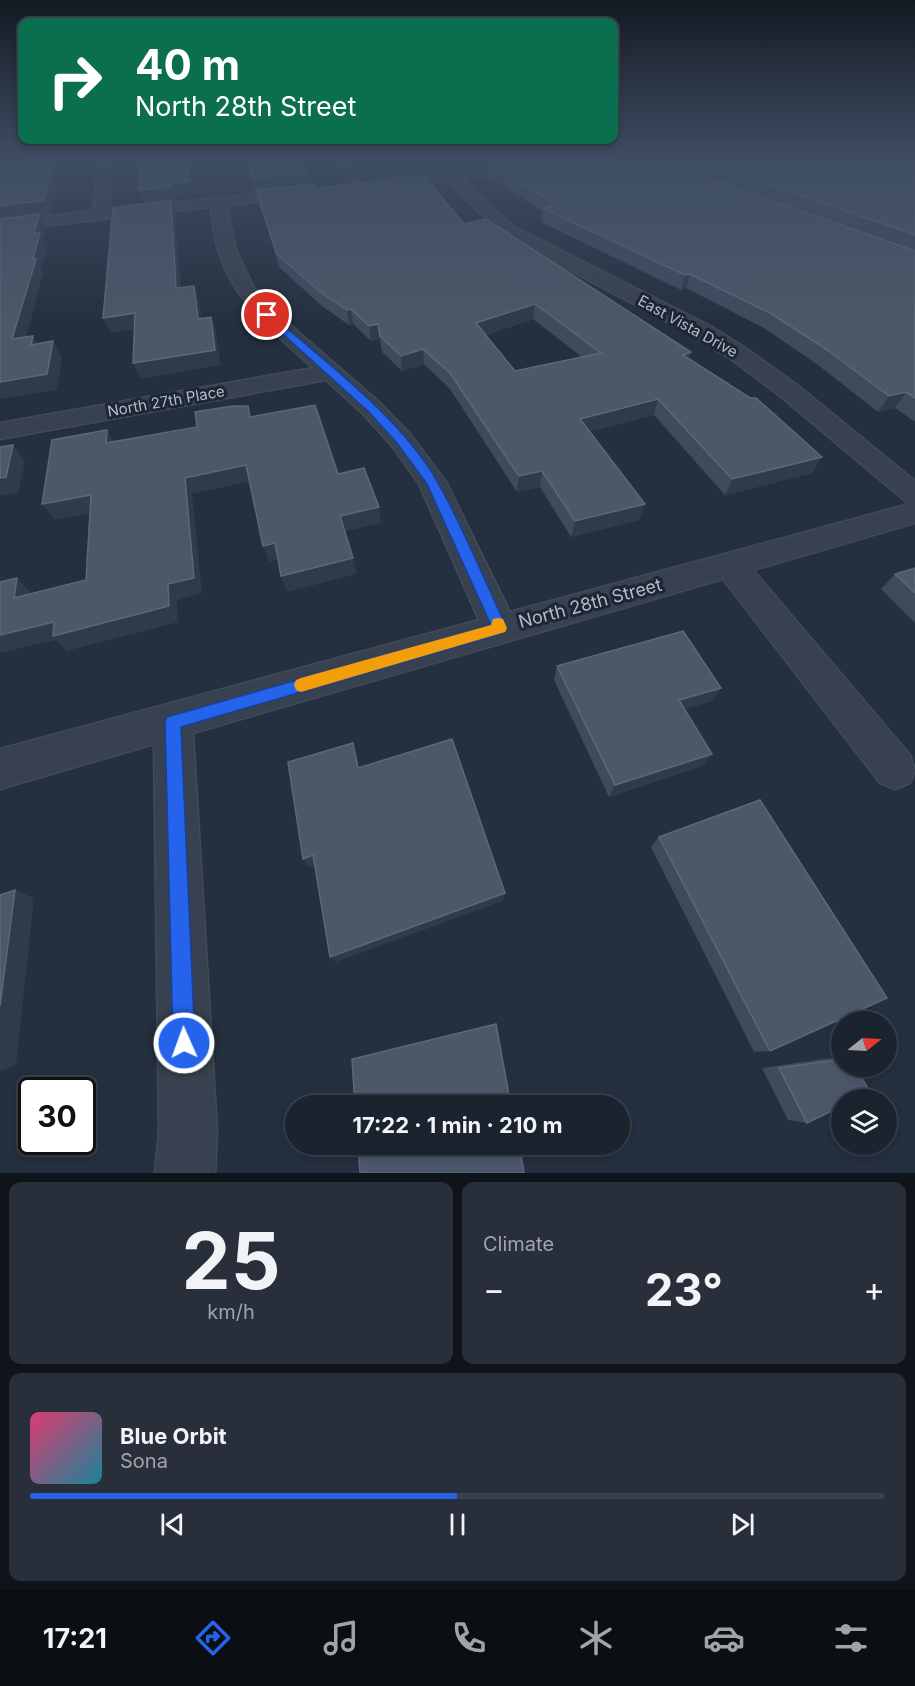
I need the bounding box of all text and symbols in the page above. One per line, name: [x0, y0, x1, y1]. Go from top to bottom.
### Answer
text: 40 m: [135, 39, 240, 90]
icon: right: [36, 42, 114, 120]
text: North 28th Street: [135, 90, 356, 123]
pin: [241, 289, 292, 340]
street label: East Vista Drive: [635, 291, 741, 361]
icon: arrive: [250, 298, 283, 331]
street label: North 27th Place: [106, 381, 226, 421]
street label: North 28th Street: [516, 574, 664, 632]
position arrow: [152, 1011, 216, 1075]
north arrow: [831, 1011, 897, 1077]
map controls: [831, 1011, 897, 1155]
speed limit sign: 30: [18, 1077, 96, 1155]
button: layers: [831, 1089, 897, 1155]
text: 17:22 · 1 min · 210 m: [352, 1112, 563, 1138]
text: 25: [182, 1213, 281, 1308]
text: Climate: [483, 1232, 554, 1256]
text: 23°: [645, 1262, 723, 1317]
text: −: [483, 1269, 505, 1309]
text: +: [863, 1269, 885, 1309]
text: km/h: [207, 1300, 255, 1324]
text: Blue Orbit: [120, 1423, 227, 1449]
text: Sona: [120, 1449, 168, 1473]
icon: previous: [156, 1508, 189, 1541]
icon: pause: [441, 1508, 474, 1541]
icon: next: [726, 1508, 759, 1541]
icon: directions: [192, 1617, 234, 1659]
icon: music: [320, 1617, 362, 1659]
icon: phone: [448, 1617, 490, 1659]
icon: climate: [575, 1617, 617, 1659]
icon: car: [703, 1617, 745, 1659]
icon: filters: [830, 1617, 872, 1659]
text: 17:21: [43, 1622, 107, 1655]

